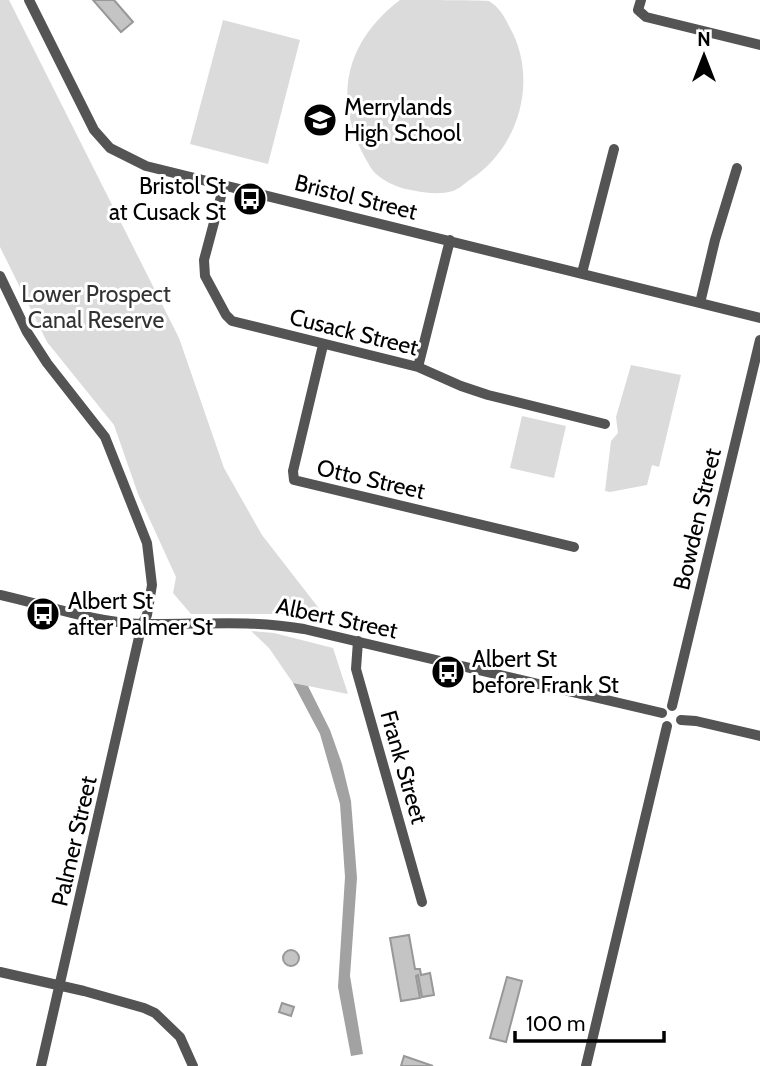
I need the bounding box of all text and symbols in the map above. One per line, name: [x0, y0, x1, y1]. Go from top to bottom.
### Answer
north arrow: [669, 21, 739, 91]
text: N: [697, 28, 711, 51]
place label: Merrylands High School: [344, 93, 462, 147]
school or university icon: Merrylands High School: [301, 101, 339, 139]
street label: Bristol Street: [292, 168, 420, 226]
place label: Bristol St at Cusack St: [109, 172, 226, 226]
bus stop icon: Bristol St at Cusack St: [231, 180, 269, 218]
park label: Lower Prospect Canal Reserve: [21, 280, 171, 334]
street label: Cusack Street: [287, 303, 421, 362]
street label: Bowden Street: [667, 445, 727, 593]
street label: Otto Street: [314, 453, 428, 505]
place label: Albert St after Palmer St: [68, 587, 213, 641]
street label: Albert Street: [274, 591, 400, 645]
bus stop icon: Albert St after Palmer St: [24, 595, 62, 633]
place label: Albert St before Frank St: [472, 645, 619, 699]
bus stop icon: Albert St before Frank St: [429, 653, 467, 691]
street label: Frank Street: [374, 707, 434, 827]
street label: Palmer Street: [45, 773, 103, 909]
scale bar: [515, 1000, 664, 1044]
text: 100 m: [526, 1011, 585, 1036]

